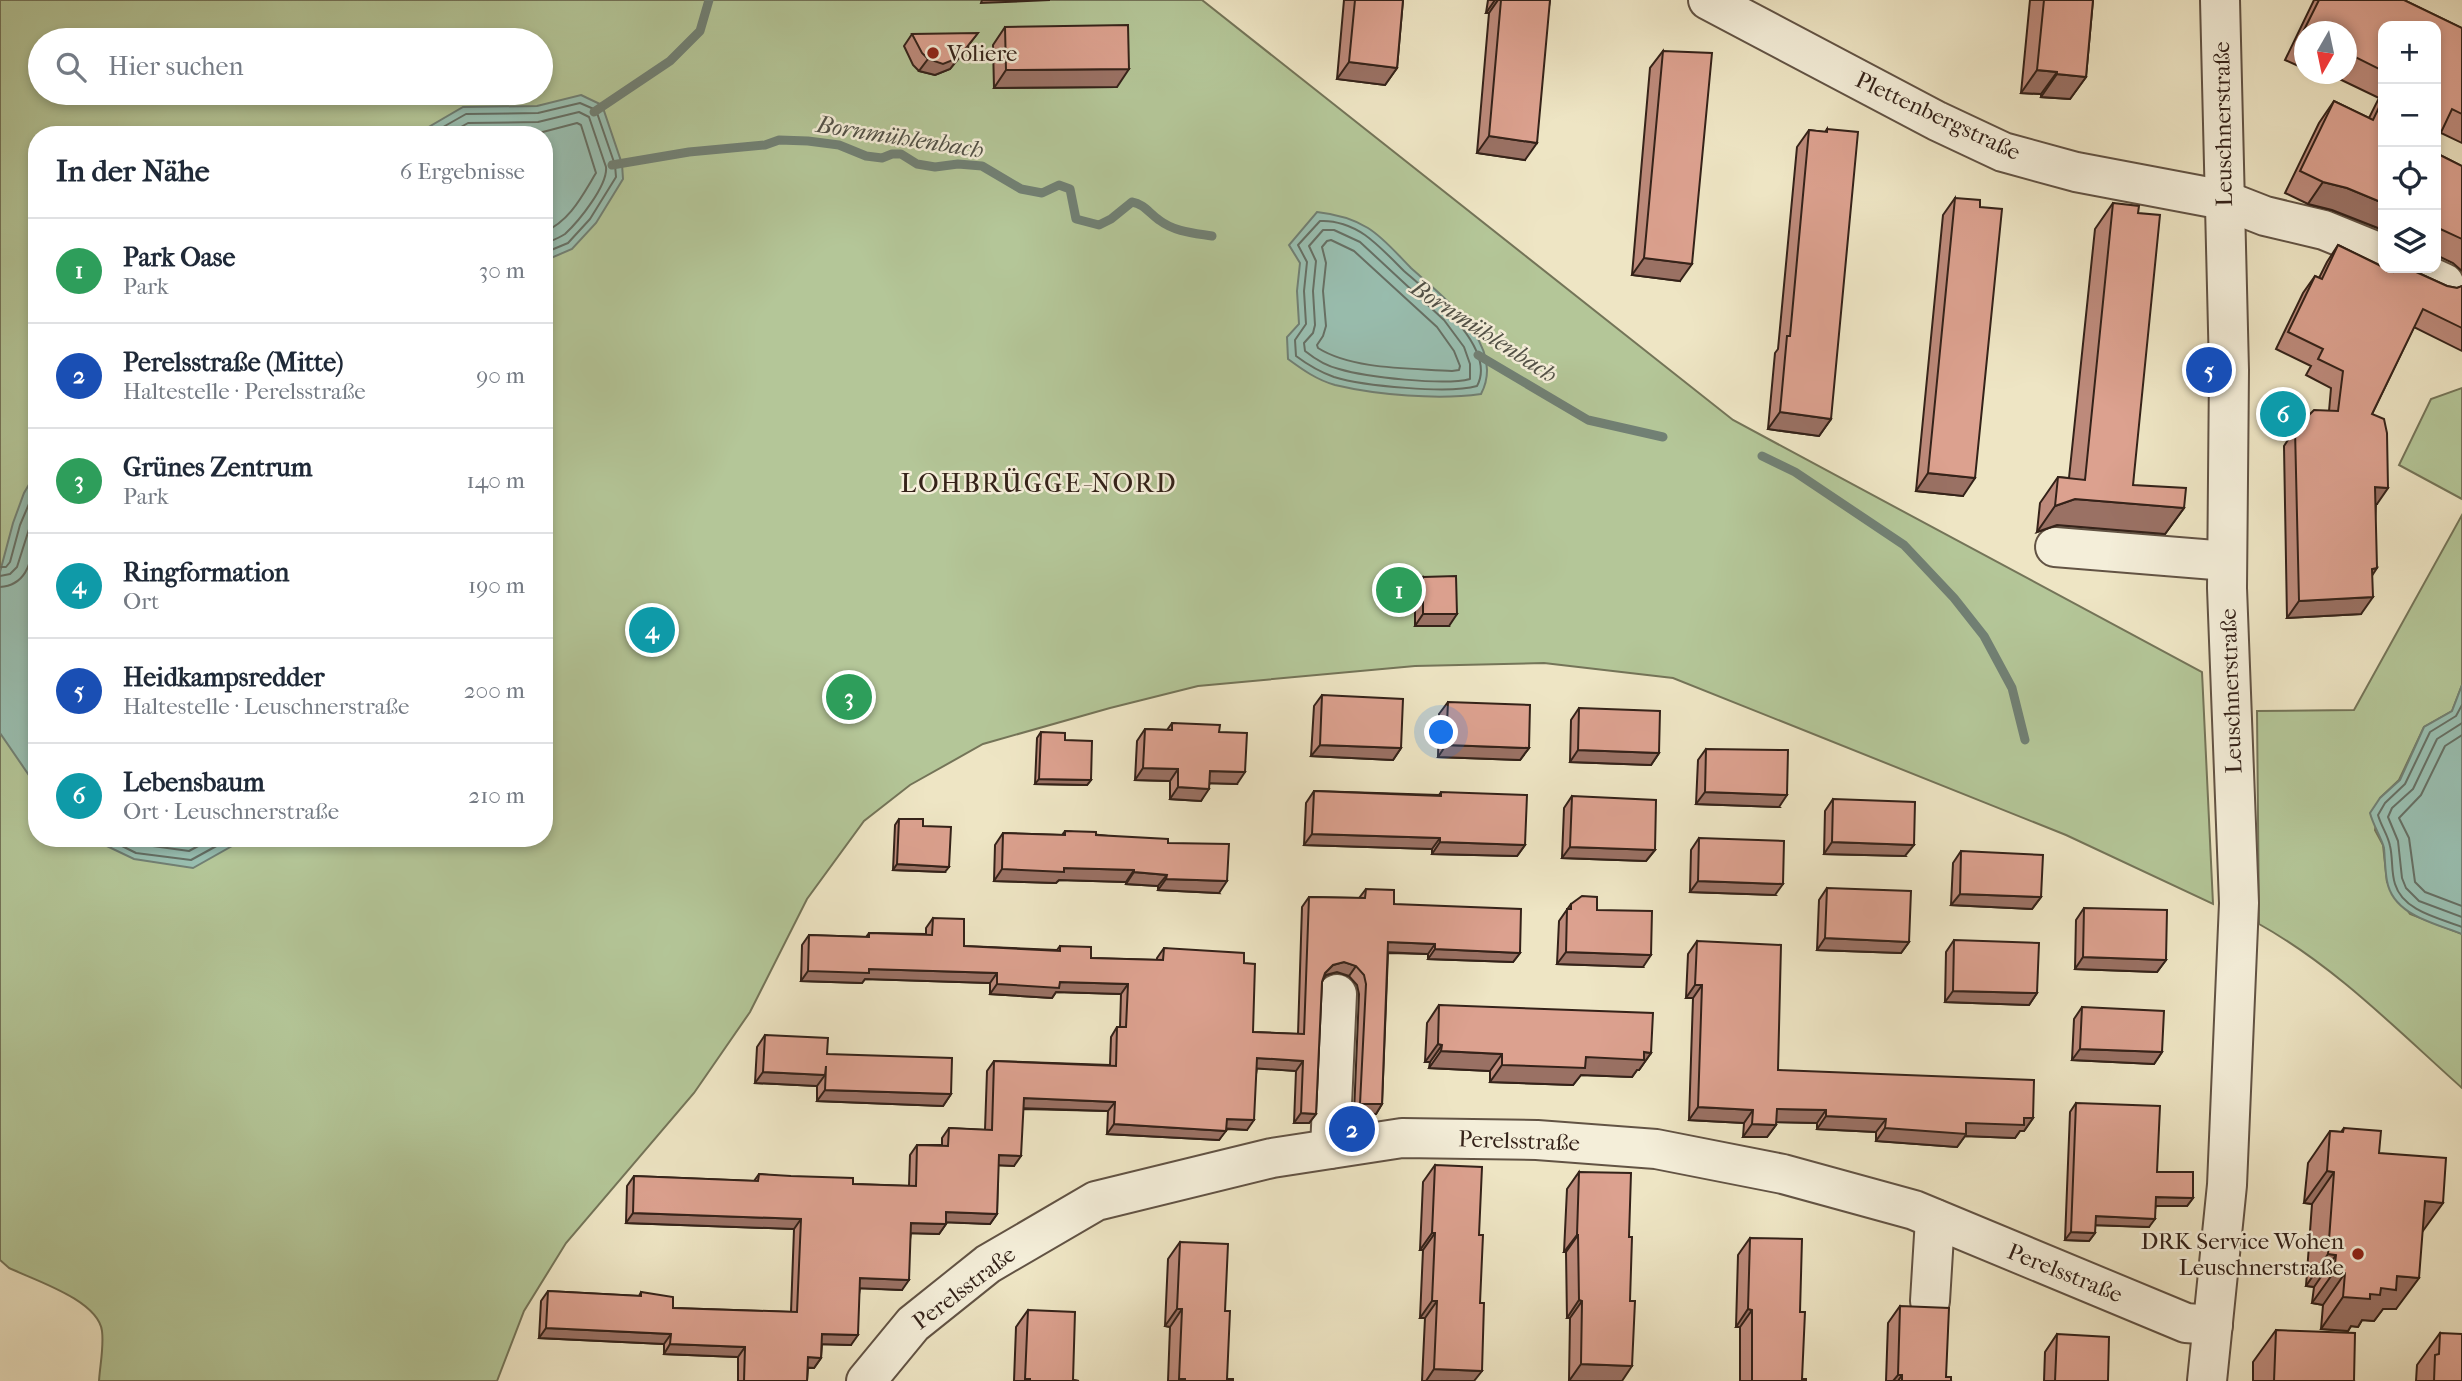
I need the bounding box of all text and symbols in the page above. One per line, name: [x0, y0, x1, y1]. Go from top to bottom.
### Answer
north arrow: [2294, 21, 2357, 84]
map controls: [2378, 21, 2441, 273]
button: +: [2378, 21, 2441, 84]
search box: [28, 28, 553, 105]
place label: Voliere: [946, 40, 1018, 67]
street label: Leuschnerstraße: [2208, 41, 2238, 207]
marker: Voliere: [925, 45, 941, 61]
icon: search: [52, 48, 90, 86]
text: Hier suchen: [108, 51, 244, 82]
street label: Plettenbergstraße: [1851, 66, 2025, 166]
button: −: [2378, 84, 2441, 147]
water label: Bornmühlenbach: [812, 110, 986, 164]
button: locate: [2378, 147, 2441, 210]
text: In der Nähe: [56, 154, 210, 189]
text: 6 Ergebnisse: [400, 158, 525, 185]
button: layers: [2378, 210, 2441, 273]
text: Park Oase: [123, 242, 235, 273]
text: 1: [75, 257, 83, 284]
text: 30 m: [479, 257, 525, 284]
water label: Bornmühlenbach: [1404, 272, 1562, 389]
text: Park: [123, 273, 169, 300]
pin: 5: [2186, 344, 2232, 396]
text: Perelsstraße (Mitte): [123, 347, 343, 378]
text: 2: [73, 362, 85, 389]
text: 90 m: [476, 362, 525, 389]
text: Haltestelle · Perelsstraße: [123, 378, 366, 405]
pin: 6: [2260, 388, 2306, 440]
text: Grünes Zentrum: [123, 452, 312, 483]
text: 3: [74, 467, 84, 494]
text: 140 m: [466, 467, 525, 494]
district label: LOHBRÜGGE-NORD: [900, 468, 1178, 499]
text: Park: [123, 483, 169, 510]
text: Ringformation: [123, 557, 289, 588]
pin: 1: [1376, 564, 1422, 616]
text: 4: [72, 572, 86, 599]
text: 190 m: [468, 572, 525, 599]
text: Ort: [123, 588, 159, 615]
pin: 4: [629, 604, 675, 656]
street label: Leuschnerstraße: [2215, 608, 2247, 774]
text: Heidkampsredder: [123, 662, 324, 693]
pin: 3: [826, 671, 872, 723]
text: 5: [74, 677, 84, 704]
text: 200 m: [464, 677, 525, 704]
text: Haltestelle · Leuschnerstraße: [123, 693, 409, 720]
your location: [1424, 715, 1458, 749]
text: Lebensbaum: [123, 767, 265, 798]
text: 6: [73, 782, 85, 809]
text: 210 m: [468, 782, 525, 809]
text: Ort · Leuschnerstraße: [123, 798, 339, 825]
pin: 2: [1329, 1103, 1375, 1155]
street label: Perelsstraße: [1458, 1125, 1580, 1157]
place label: DRK Service Wohen Leuschnerstraße: [2141, 1228, 2345, 1281]
street label: Perelsstraße: [2004, 1238, 2126, 1308]
street label: Perelsstraße: [907, 1241, 1021, 1335]
marker: DRK Service Wohen Leuschnerstraße: [2350, 1246, 2366, 1262]

